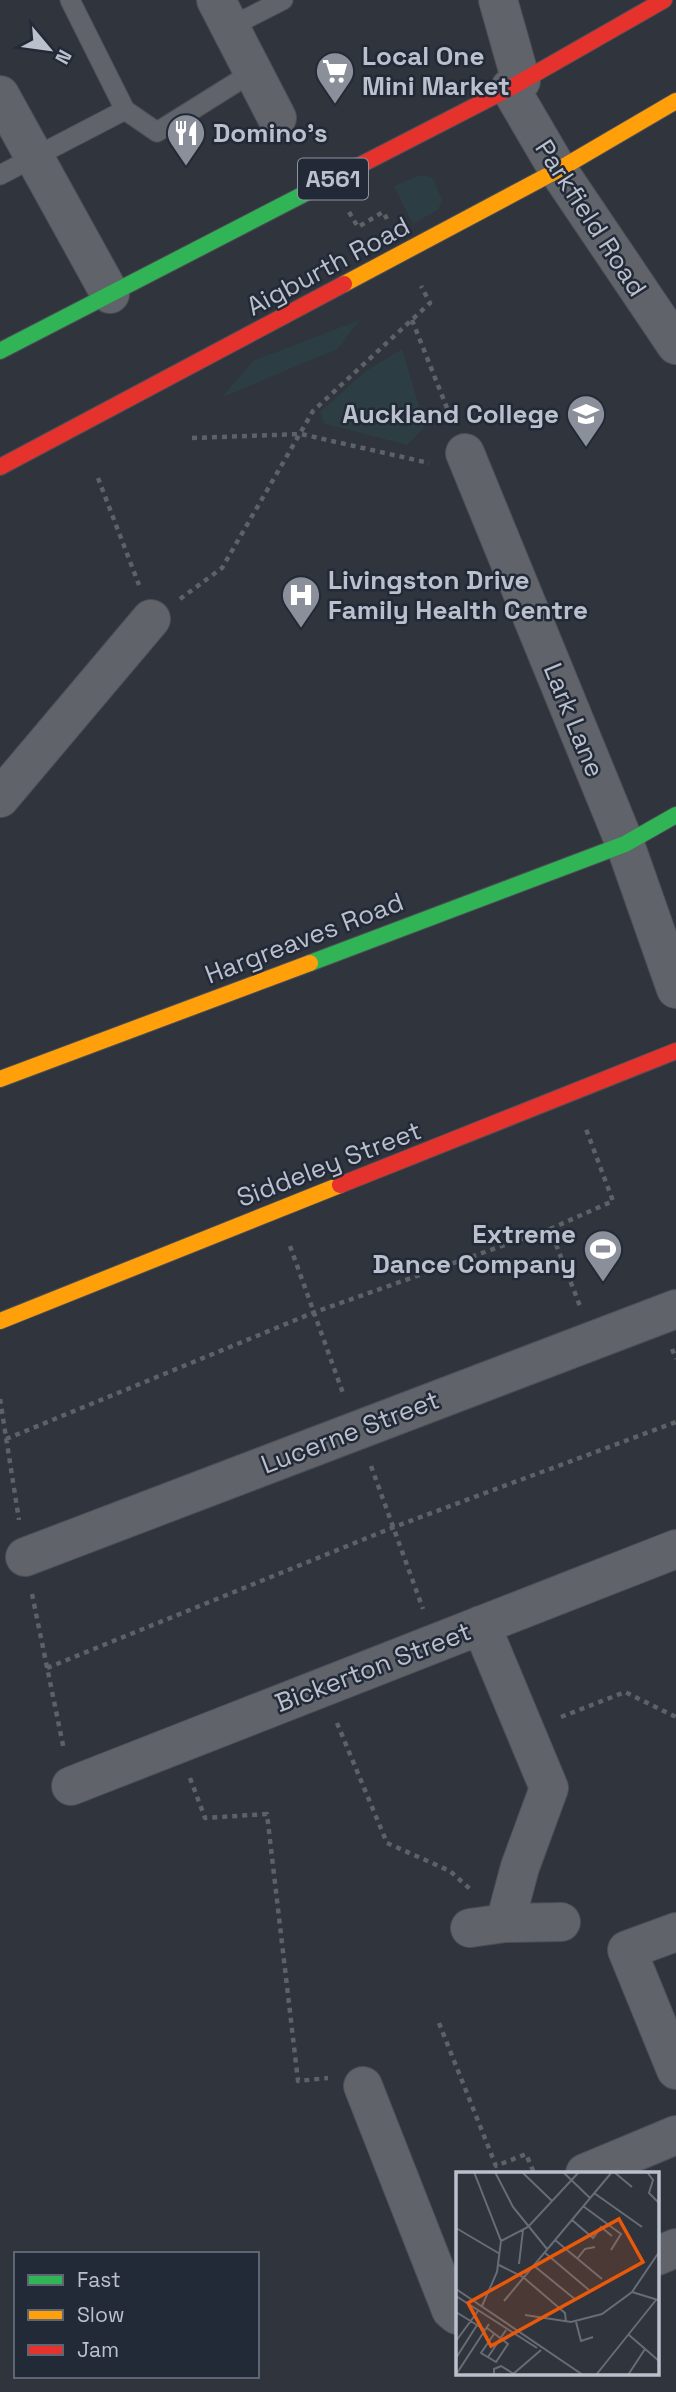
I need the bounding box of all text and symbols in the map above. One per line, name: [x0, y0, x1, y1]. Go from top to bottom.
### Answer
north arrow: [14, 14, 84, 84]
place label: Local One Mini Market: [362, 39, 510, 103]
text: N: [49, 45, 77, 69]
supermarket icon: Local One Mini Market: [314, 50, 356, 105]
restaurant icon: Domino's: [165, 112, 207, 167]
place label: Domino's: [213, 116, 328, 150]
street label: Parkfield Road: [528, 133, 654, 303]
road number: A561: [298, 159, 368, 200]
street label: Aigburth Road: [240, 209, 416, 323]
school or university icon: Auckland College: [565, 393, 607, 448]
place label: Auckland College: [342, 397, 559, 431]
place label: Livingston Drive Family Health Centre: [328, 563, 588, 627]
hospital icon: Livingston Drive Family Health Centre: [280, 574, 322, 629]
street label: Lark Lane: [536, 658, 612, 782]
street label: Hargreaves Road: [200, 884, 408, 992]
street label: Siddeley Street: [232, 1113, 426, 1215]
place label: Extreme Dance Company: [372, 1217, 576, 1281]
sports icon: Extreme Dance Company: [582, 1228, 624, 1283]
street label: Lucerne Street: [256, 1382, 444, 1482]
street label: Bickerton Street: [270, 1614, 476, 1720]
inset map: [456, 2172, 658, 2374]
legend: [14, 2252, 259, 2378]
text: Fast: [77, 2266, 121, 2293]
text: Slow: [77, 2301, 125, 2328]
text: Jam: [77, 2336, 119, 2363]

